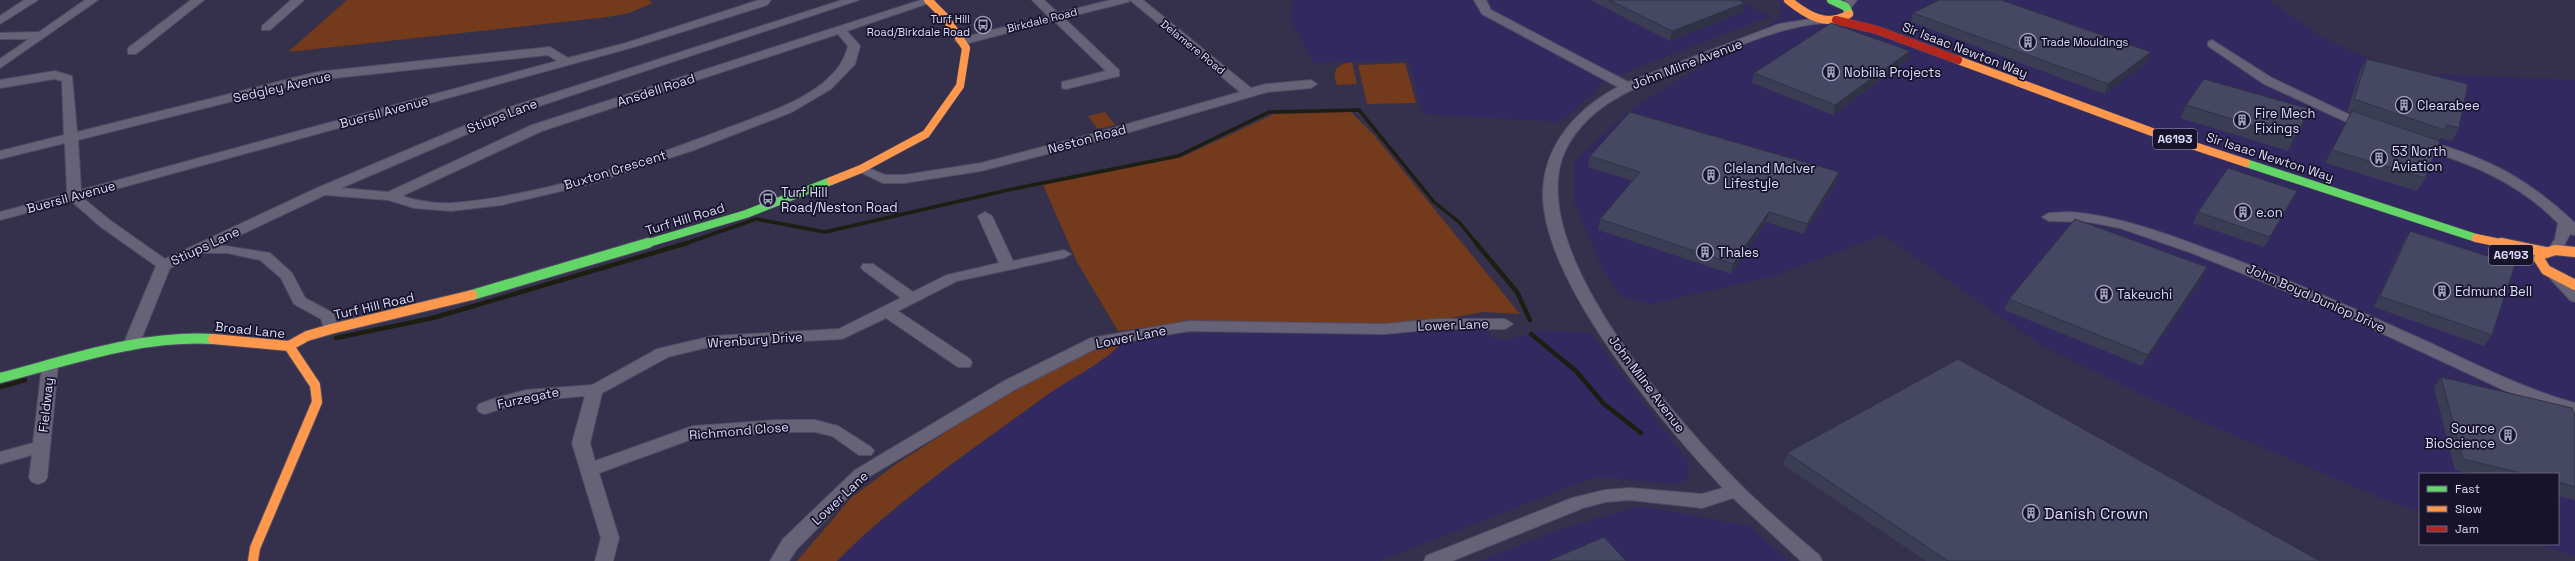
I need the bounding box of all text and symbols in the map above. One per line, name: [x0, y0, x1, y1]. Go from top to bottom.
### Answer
street label: Birkdale Road: [1005, 4, 1079, 36]
place label: Turf Hill Road/Birkdale Road: [867, 12, 970, 39]
bus stop icon: Turf Hill Road/Birkdale Road: [973, 15, 993, 35]
street label: Delamere Road: [1158, 17, 1228, 77]
street label: Sir Isaac Newton Way: [1900, 18, 2030, 82]
building icon: Trade Mouldings: [2018, 32, 2038, 52]
street label: John Milne Avenue: [1629, 35, 1745, 93]
place label: Trade Mouldings: [2041, 35, 2129, 49]
building icon: Nobilia Projects: [1821, 62, 1841, 82]
place label: Nobilia Projects: [1844, 64, 1941, 81]
street label: Sedgley Avenue: [231, 67, 333, 107]
street label: Ansdell Road: [615, 69, 697, 111]
street label: Buersil Avenue: [338, 92, 430, 132]
street label: Stiups Lane: [464, 95, 540, 137]
building icon: Clearabee: [2394, 95, 2414, 115]
place label: Clearabee: [2417, 97, 2480, 114]
place label: Fire Mech Fixings: [2255, 105, 2316, 137]
building icon: Fire Mech Fixings: [2232, 110, 2252, 130]
street label: Neston Road: [1046, 120, 1128, 158]
street label: Sir Isaac Newton Way: [2204, 128, 2336, 186]
road number: A6193: [2153, 129, 2197, 149]
place label: 53 North Aviation: [2392, 143, 2447, 175]
street label: Buxton Crescent: [562, 146, 668, 194]
building icon: 53 North Aviation: [2369, 148, 2389, 168]
place label: Cleland McIver Lifestyle: [1724, 160, 1815, 192]
building icon: Cleland McIver Lifestyle: [1701, 165, 1721, 185]
street label: Buersil Avenue: [25, 177, 117, 217]
place label: Turf Hill Road/Neston Road: [781, 184, 898, 216]
bus stop icon: Turf Hill Road/Neston Road: [758, 189, 778, 209]
street label: Turf Hill Road: [643, 199, 727, 239]
building icon: e.on: [2233, 202, 2253, 222]
place label: e.on: [2256, 204, 2283, 221]
street label: Stiups Lane: [168, 223, 242, 269]
building icon: Thales: [1695, 242, 1715, 262]
place label: Thales: [1718, 244, 1759, 261]
road number: A6193: [2489, 245, 2533, 265]
street label: John Boyd Dunlop Drive: [2244, 260, 2388, 336]
building icon: Edmund Bell: [2432, 281, 2452, 301]
place label: Edmund Bell: [2455, 283, 2532, 300]
building icon: Takeuchi: [2094, 284, 2114, 304]
place label: Takeuchi: [2117, 286, 2172, 303]
street label: Turf Hill Road: [332, 289, 416, 323]
street label: Lower Lane: [1417, 315, 1489, 335]
street label: Broad Lane: [214, 318, 286, 342]
street label: Lower Lane: [1094, 322, 1168, 352]
street label: Wrenbury Drive: [707, 328, 803, 352]
street label: John Milne Avenue: [1605, 332, 1689, 436]
street label: Fieldway: [35, 377, 57, 433]
street label: Furzegate: [495, 383, 561, 413]
street label: Richmond Close: [688, 418, 790, 444]
place label: Source BioScience: [2425, 420, 2495, 452]
building icon: Source BioScience: [2498, 425, 2518, 445]
street label: Lower Lane: [808, 467, 872, 529]
legend: [2419, 473, 2559, 545]
text: Fast: [2455, 481, 2480, 497]
text: Slow: [2455, 501, 2482, 517]
building icon: Danish Crown: [2021, 503, 2041, 523]
place label: Danish Crown: [2044, 503, 2148, 524]
text: Jam: [2455, 521, 2479, 537]

